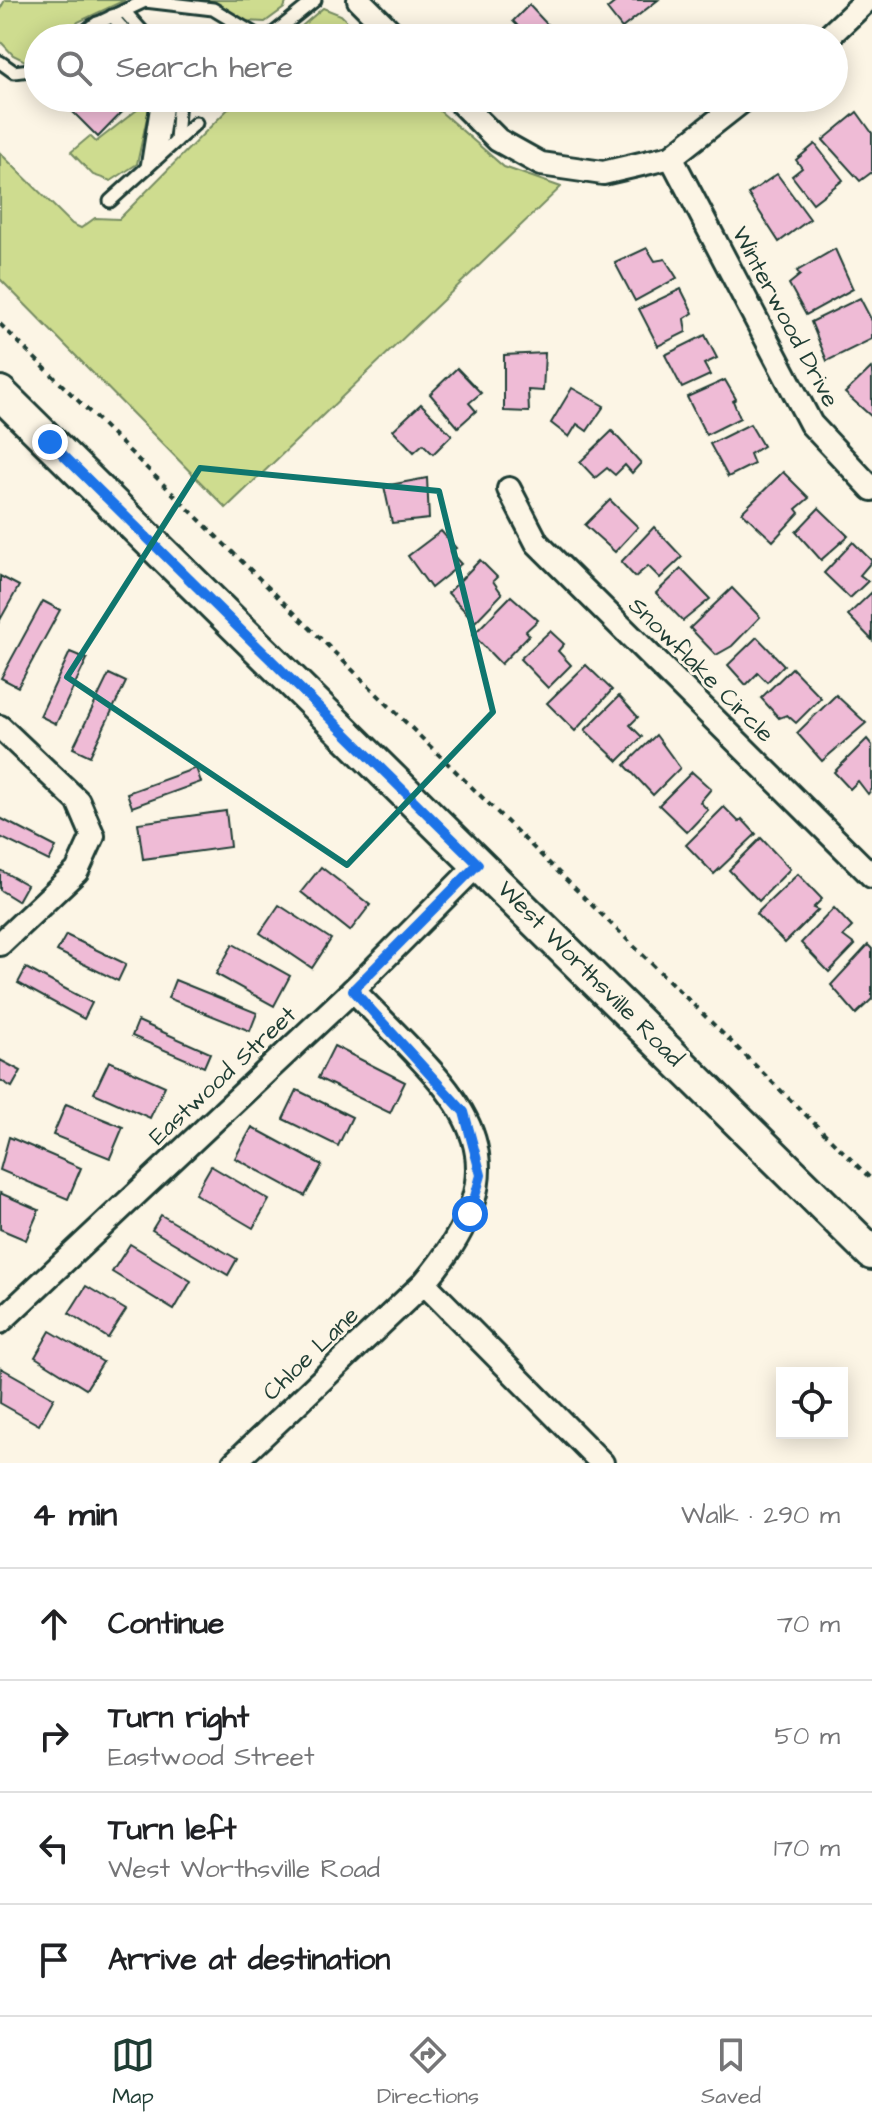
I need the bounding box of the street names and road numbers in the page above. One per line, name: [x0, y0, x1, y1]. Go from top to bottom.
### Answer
street label: Winterwood Drive: [723, 221, 847, 413]
street label: Snowflake Circle: [620, 589, 782, 751]
street label: West Worthsville Road: [489, 873, 691, 1075]
street label: Eastwood Street: [142, 998, 304, 1153]
street label: Chloe Lane: [255, 1299, 367, 1409]

